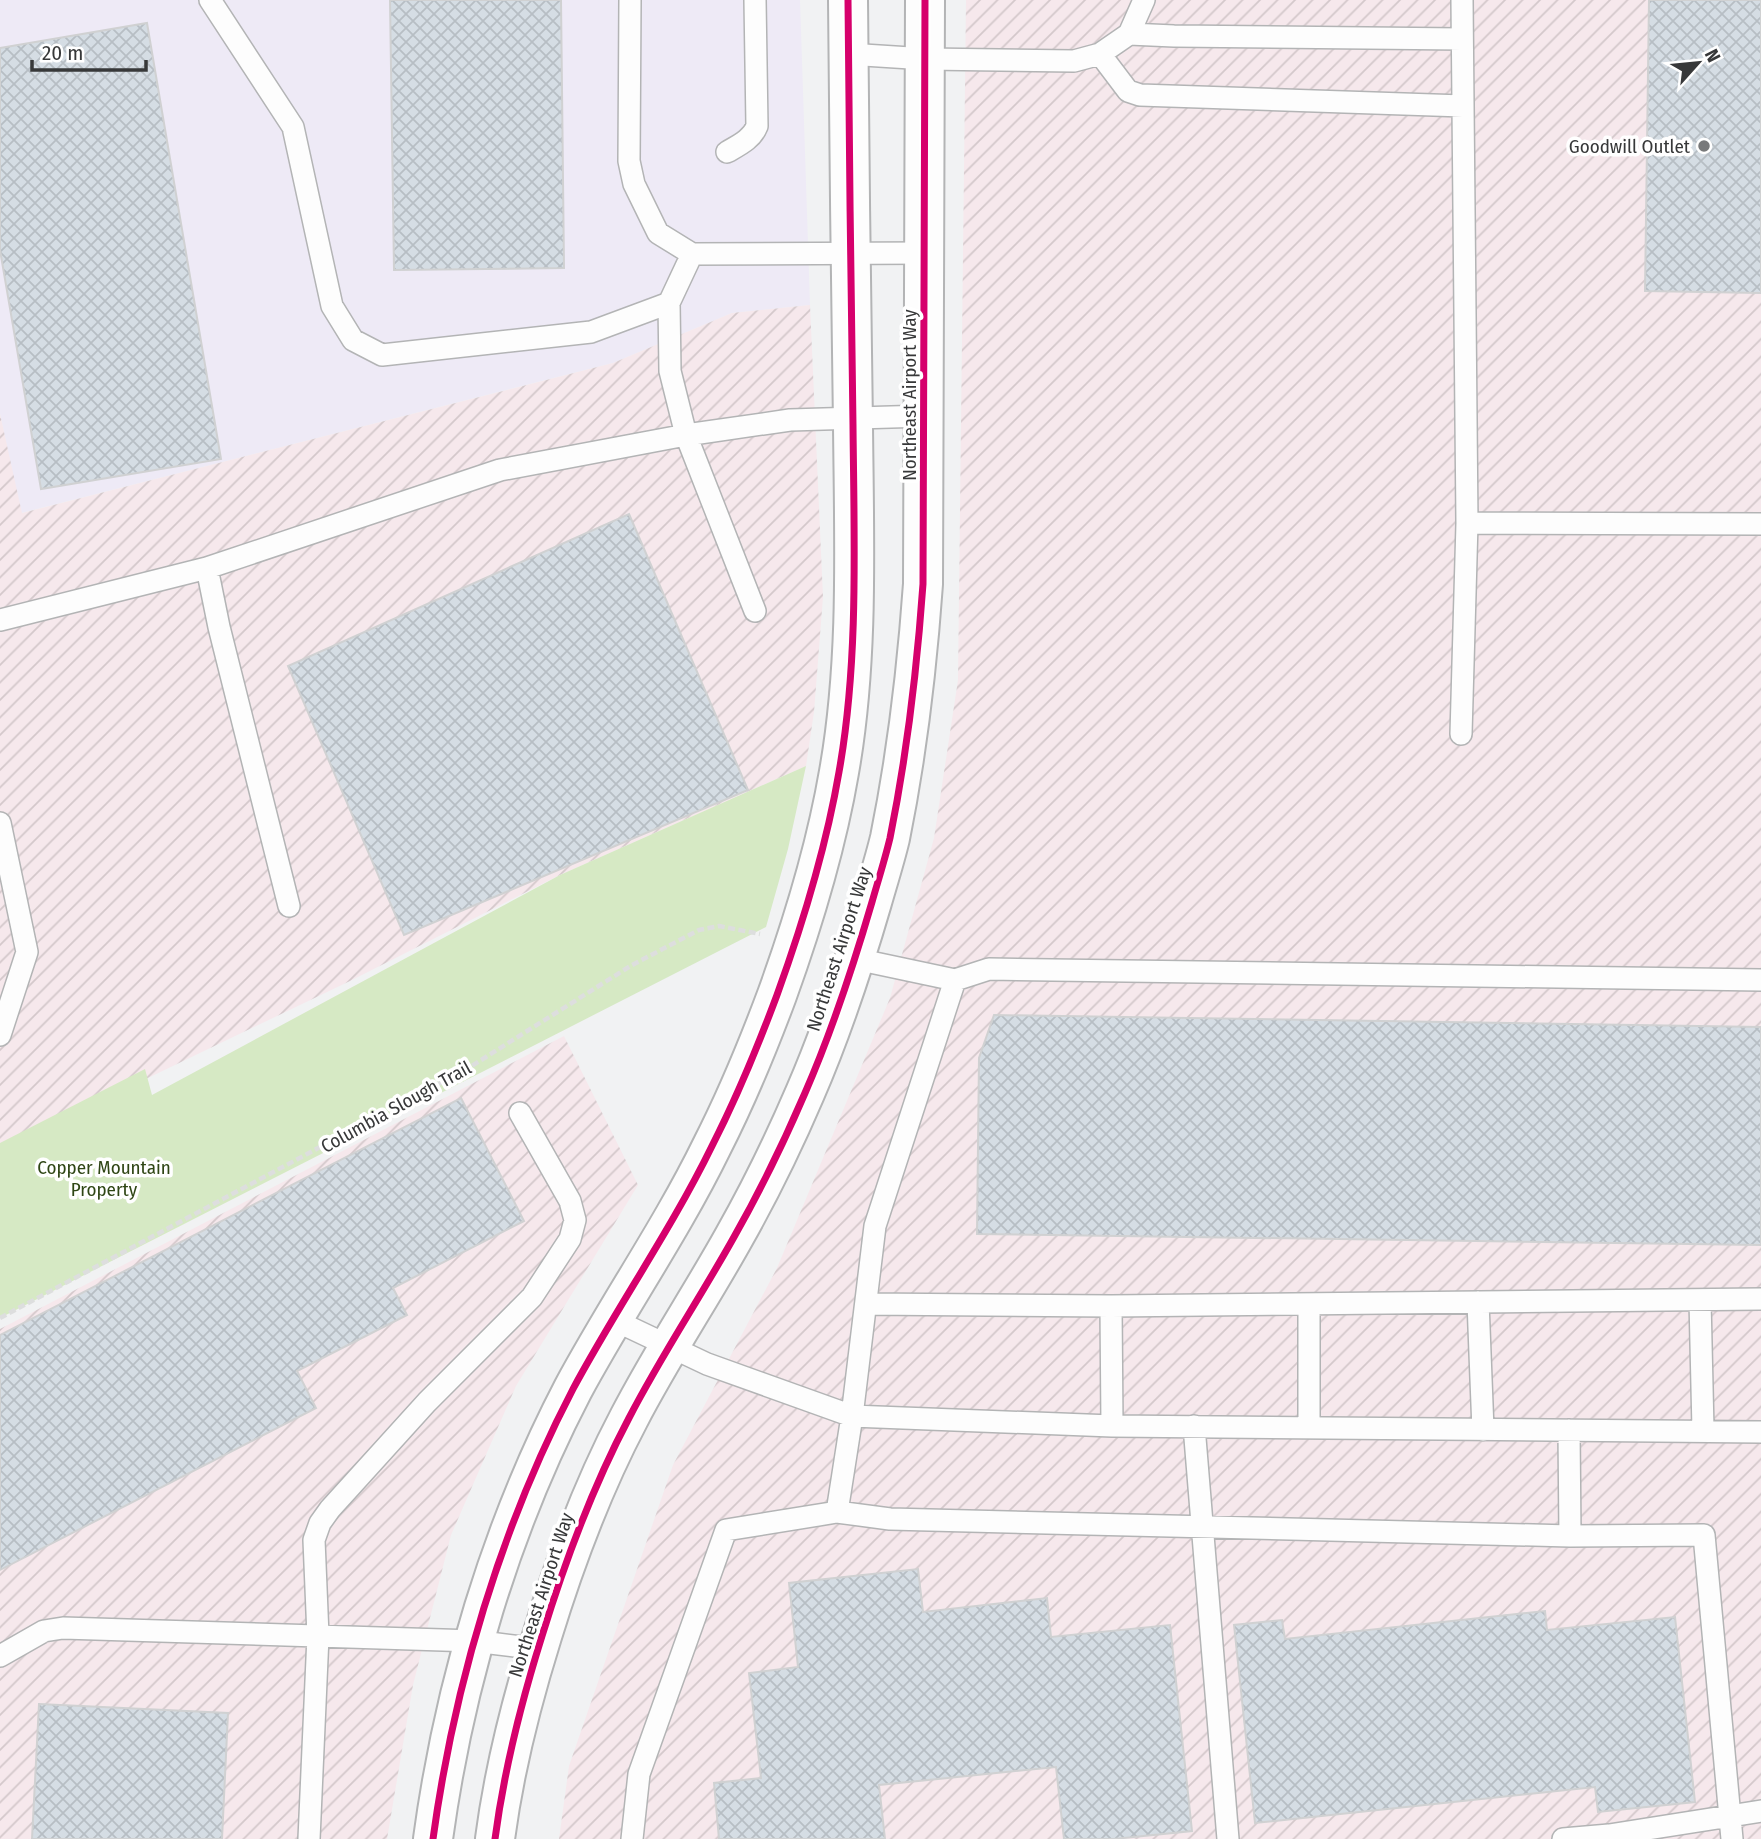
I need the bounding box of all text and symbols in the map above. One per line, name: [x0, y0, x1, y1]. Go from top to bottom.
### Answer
scale bar: [32, 28, 145, 72]
north arrow: [1663, 28, 1733, 98]
text: 20 m: [42, 40, 83, 66]
text: N: [1700, 45, 1726, 66]
place label: Goodwill Outlet: [1569, 135, 1691, 158]
marker: Goodwill Outlet: [1696, 138, 1712, 154]
street label: Northeast Airport Way: [898, 309, 921, 481]
street label: Northeast Airport Way: [802, 863, 877, 1034]
street label: Columbia Slough Trail: [317, 1056, 475, 1158]
park label: Copper Mountain Property: [37, 1156, 171, 1201]
street label: Northeast Airport Way: [504, 1509, 579, 1680]

